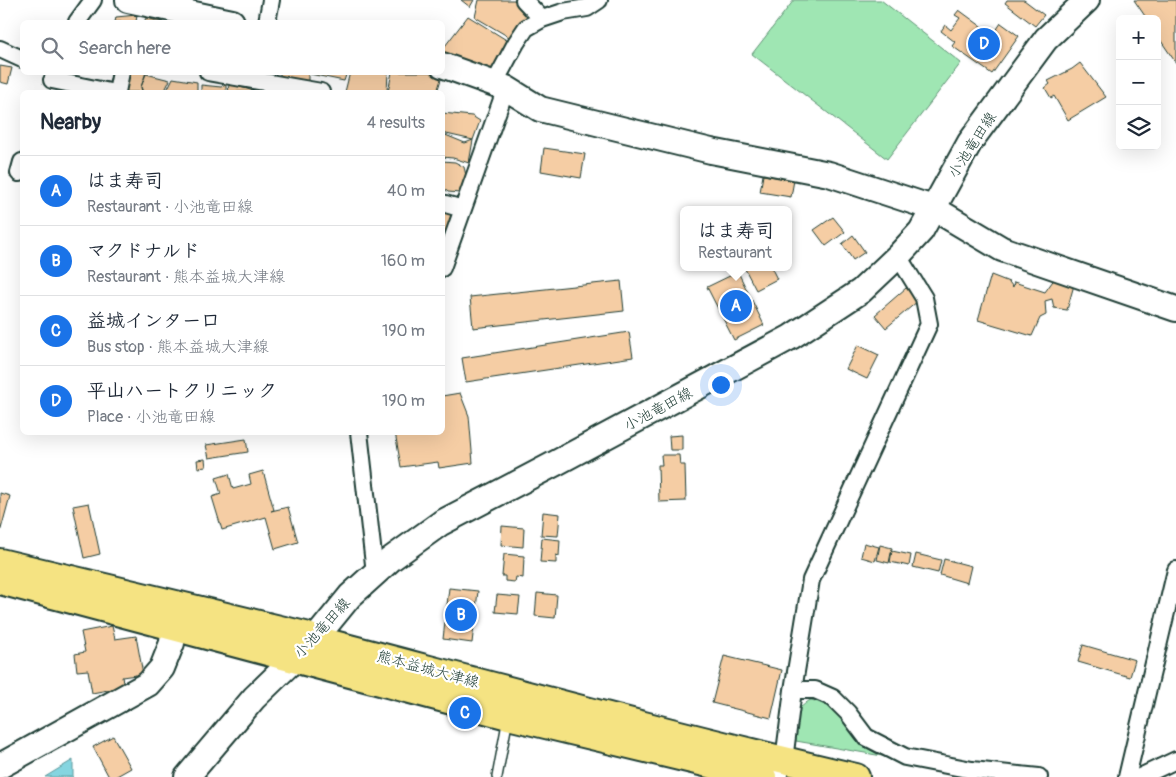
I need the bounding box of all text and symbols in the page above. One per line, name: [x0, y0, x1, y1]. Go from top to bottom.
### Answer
map controls: [1116, 15, 1161, 150]
button: +: [1116, 15, 1161, 60]
search box: [20, 20, 445, 75]
pin: D: [968, 25, 1000, 63]
icon: search: [38, 34, 66, 62]
text: Search here: [78, 36, 171, 60]
button: −: [1116, 60, 1161, 105]
button: layers: [1116, 105, 1161, 150]
text: Nearby: [40, 109, 101, 136]
street label: 小池竜田線: [944, 109, 1001, 182]
text: 4 results: [367, 113, 425, 133]
text: はま寿司: [87, 169, 163, 193]
text: A: [51, 181, 61, 201]
text: 40 m: [387, 181, 425, 201]
text: Restaurant · 小池竜田線: [87, 197, 253, 217]
popup: [680, 206, 792, 271]
text: はま寿司: [698, 219, 774, 243]
text: マクドナルド: [87, 239, 200, 263]
text: Restaurant: [698, 243, 772, 263]
text: B: [51, 251, 61, 271]
text: 160 m: [381, 251, 425, 271]
text: Restaurant · 熊本益城大津線: [87, 267, 285, 287]
pin: A: [720, 287, 752, 325]
text: 益城インター口: [87, 309, 220, 333]
text: C: [51, 321, 61, 341]
text: 190 m: [382, 321, 425, 341]
text: Bus stop · 熊本益城大津線: [87, 337, 269, 357]
your location: [708, 372, 734, 398]
text: 平山ハートクリニック: [87, 379, 277, 403]
street label: 小池竜田線: [621, 383, 696, 435]
text: D: [51, 391, 61, 411]
text: 190 m: [382, 391, 425, 411]
text: Place · 小池竜田線: [87, 407, 215, 427]
street label: 小池竜田線: [290, 594, 355, 663]
pin: B: [445, 596, 477, 634]
street label: 熊本益城大津線: [375, 647, 481, 692]
pin: C: [449, 694, 481, 732]

